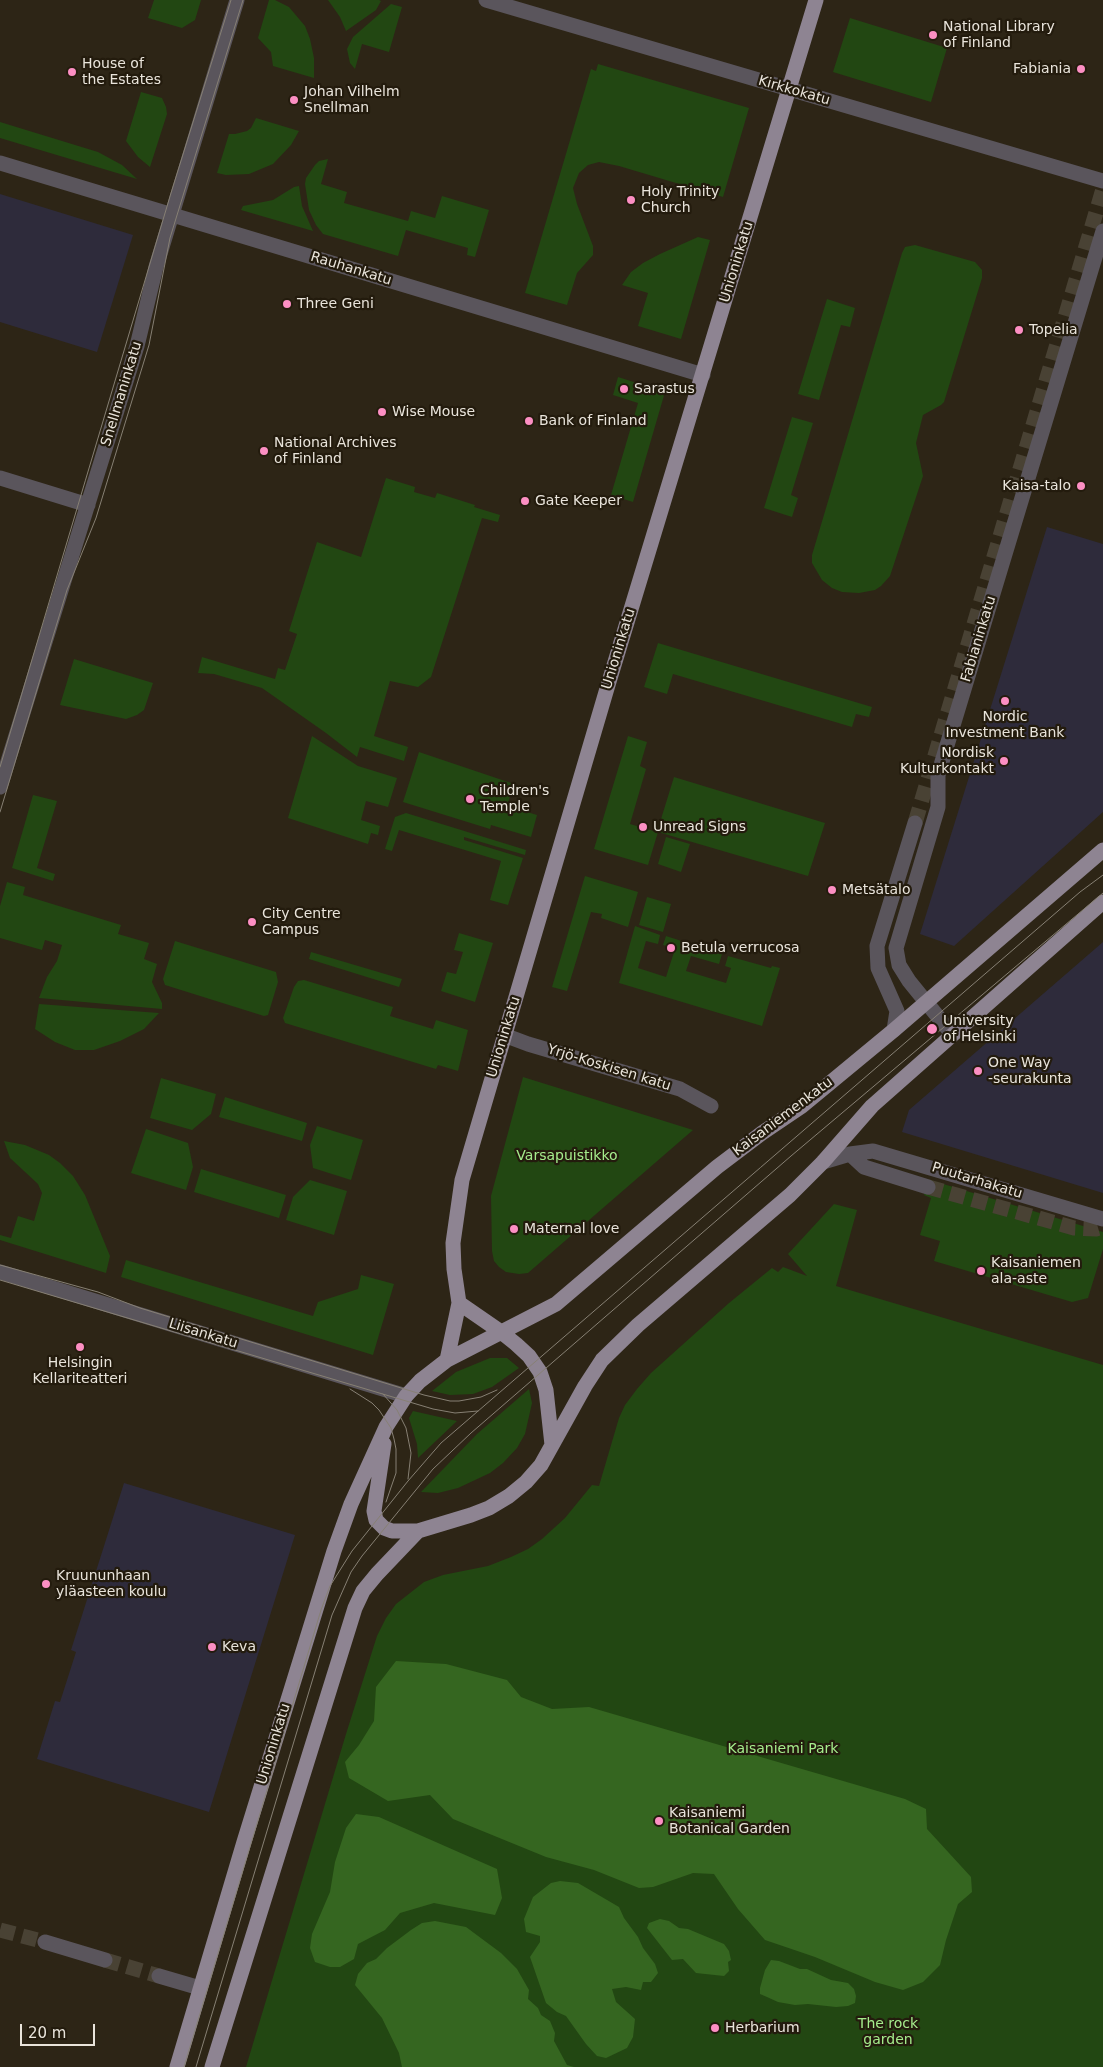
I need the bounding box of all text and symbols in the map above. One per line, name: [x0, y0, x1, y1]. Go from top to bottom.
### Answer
place label: National Library of Finland: [943, 19, 1055, 52]
marker: National Library of Finland: [927, 29, 939, 41]
place label: House of the Estates: [82, 56, 161, 88]
place label: Fabiania: [1013, 61, 1071, 77]
marker: Fabiania: [1075, 63, 1087, 75]
marker: House of the Estates: [66, 66, 78, 78]
street label: Kirkkokatu: [756, 73, 832, 109]
place label: Johan Vilhelm Snellman: [304, 84, 400, 116]
marker: Johan Vilhelm Snellman: [288, 94, 300, 106]
place label: Holy Trinity Church: [641, 184, 719, 216]
marker: Holy Trinity Church: [625, 194, 637, 206]
street label: Unioninkatu: [717, 219, 757, 305]
street label: Rauhankatu: [308, 249, 394, 289]
place label: Three Geni: [297, 296, 374, 312]
marker: Three Geni: [281, 298, 293, 310]
place label: Topelia: [1029, 322, 1078, 338]
marker: Topelia: [1013, 324, 1025, 336]
street label: Snellmaninkatu: [98, 340, 146, 448]
place label: Sarastus: [634, 381, 695, 397]
marker: Sarastus: [618, 383, 630, 395]
place label: Wise Mouse: [392, 404, 475, 420]
marker: Wise Mouse: [376, 406, 388, 418]
place label: Bank of Finland: [539, 413, 647, 429]
marker: Bank of Finland: [523, 415, 535, 427]
place label: National Archives of Finland: [274, 435, 396, 468]
marker: National Archives of Finland: [258, 445, 270, 457]
place label: Kaisa-talo: [1002, 478, 1071, 494]
marker: Kaisa-talo: [1075, 480, 1087, 492]
place label: Gate Keeper: [535, 493, 622, 509]
marker: Gate Keeper: [519, 495, 531, 507]
street label: Fabianinkatu: [958, 594, 1000, 684]
street label: Unioninkatu: [599, 606, 639, 692]
marker: Nordic Investment Bank: [999, 695, 1011, 707]
place label: Nordic Investment Bank: [946, 709, 1064, 742]
place label: Nordisk Kulturkontakt: [900, 745, 994, 778]
marker: Nordisk Kulturkontakt: [998, 755, 1010, 767]
place label: Children's Temple: [480, 783, 549, 816]
marker: Children's Temple: [464, 793, 476, 805]
place label: Unread Signs: [653, 819, 746, 835]
marker: Unread Signs: [637, 821, 649, 833]
place label: Metsätalo: [842, 882, 911, 898]
marker: Metsätalo: [826, 884, 838, 896]
place label: City Centre Campus: [262, 906, 341, 939]
marker: City Centre Campus: [246, 916, 258, 928]
place label: Betula verrucosa: [681, 940, 800, 956]
marker: Betula verrucosa: [665, 942, 677, 954]
street label: Unioninkatu: [484, 994, 524, 1080]
place label: University of Helsinki: [943, 1013, 1016, 1046]
marker: University of Helsinki: [925, 1022, 939, 1036]
street label: Yrjö-Koskisen katu: [545, 1041, 673, 1095]
place label: One Way -seurakunta: [988, 1055, 1072, 1088]
marker: One Way -seurakunta: [972, 1065, 984, 1077]
street label: Kaisaniemenkatu: [730, 1074, 836, 1160]
park label: Varsapuistikko: [516, 1148, 618, 1164]
street label: Puutarhakatu: [930, 1159, 1024, 1203]
place label: Maternal love: [524, 1221, 619, 1237]
marker: Maternal love: [508, 1223, 520, 1235]
place label: Kaisaniemen ala-aste: [991, 1255, 1081, 1288]
marker: Kaisaniemen ala-aste: [975, 1265, 987, 1277]
street label: Liisankatu: [167, 1316, 239, 1352]
marker: Helsingin Kellariteatteri: [74, 1341, 86, 1353]
place label: Helsingin Kellariteatteri: [32, 1355, 128, 1388]
place label: Kruununhaan yläasteen koulu: [56, 1568, 166, 1600]
marker: Kruununhaan yläasteen koulu: [40, 1578, 52, 1590]
place label: Keva: [222, 1639, 256, 1655]
marker: Keva: [206, 1641, 218, 1653]
street label: Unioninkatu: [254, 1701, 294, 1787]
park label: Kaisaniemi Park: [728, 1741, 838, 1757]
place label: Kaisaniemi Botanical Garden: [669, 1805, 790, 1838]
marker: Kaisaniemi Botanical Garden: [653, 1815, 665, 1827]
scale bar: [22, 2014, 98, 2046]
park label: The rock garden: [858, 2016, 918, 2048]
place label: Herbarium: [725, 2020, 800, 2036]
marker: Herbarium: [709, 2022, 721, 2034]
text: 20 m: [28, 2024, 66, 2042]

